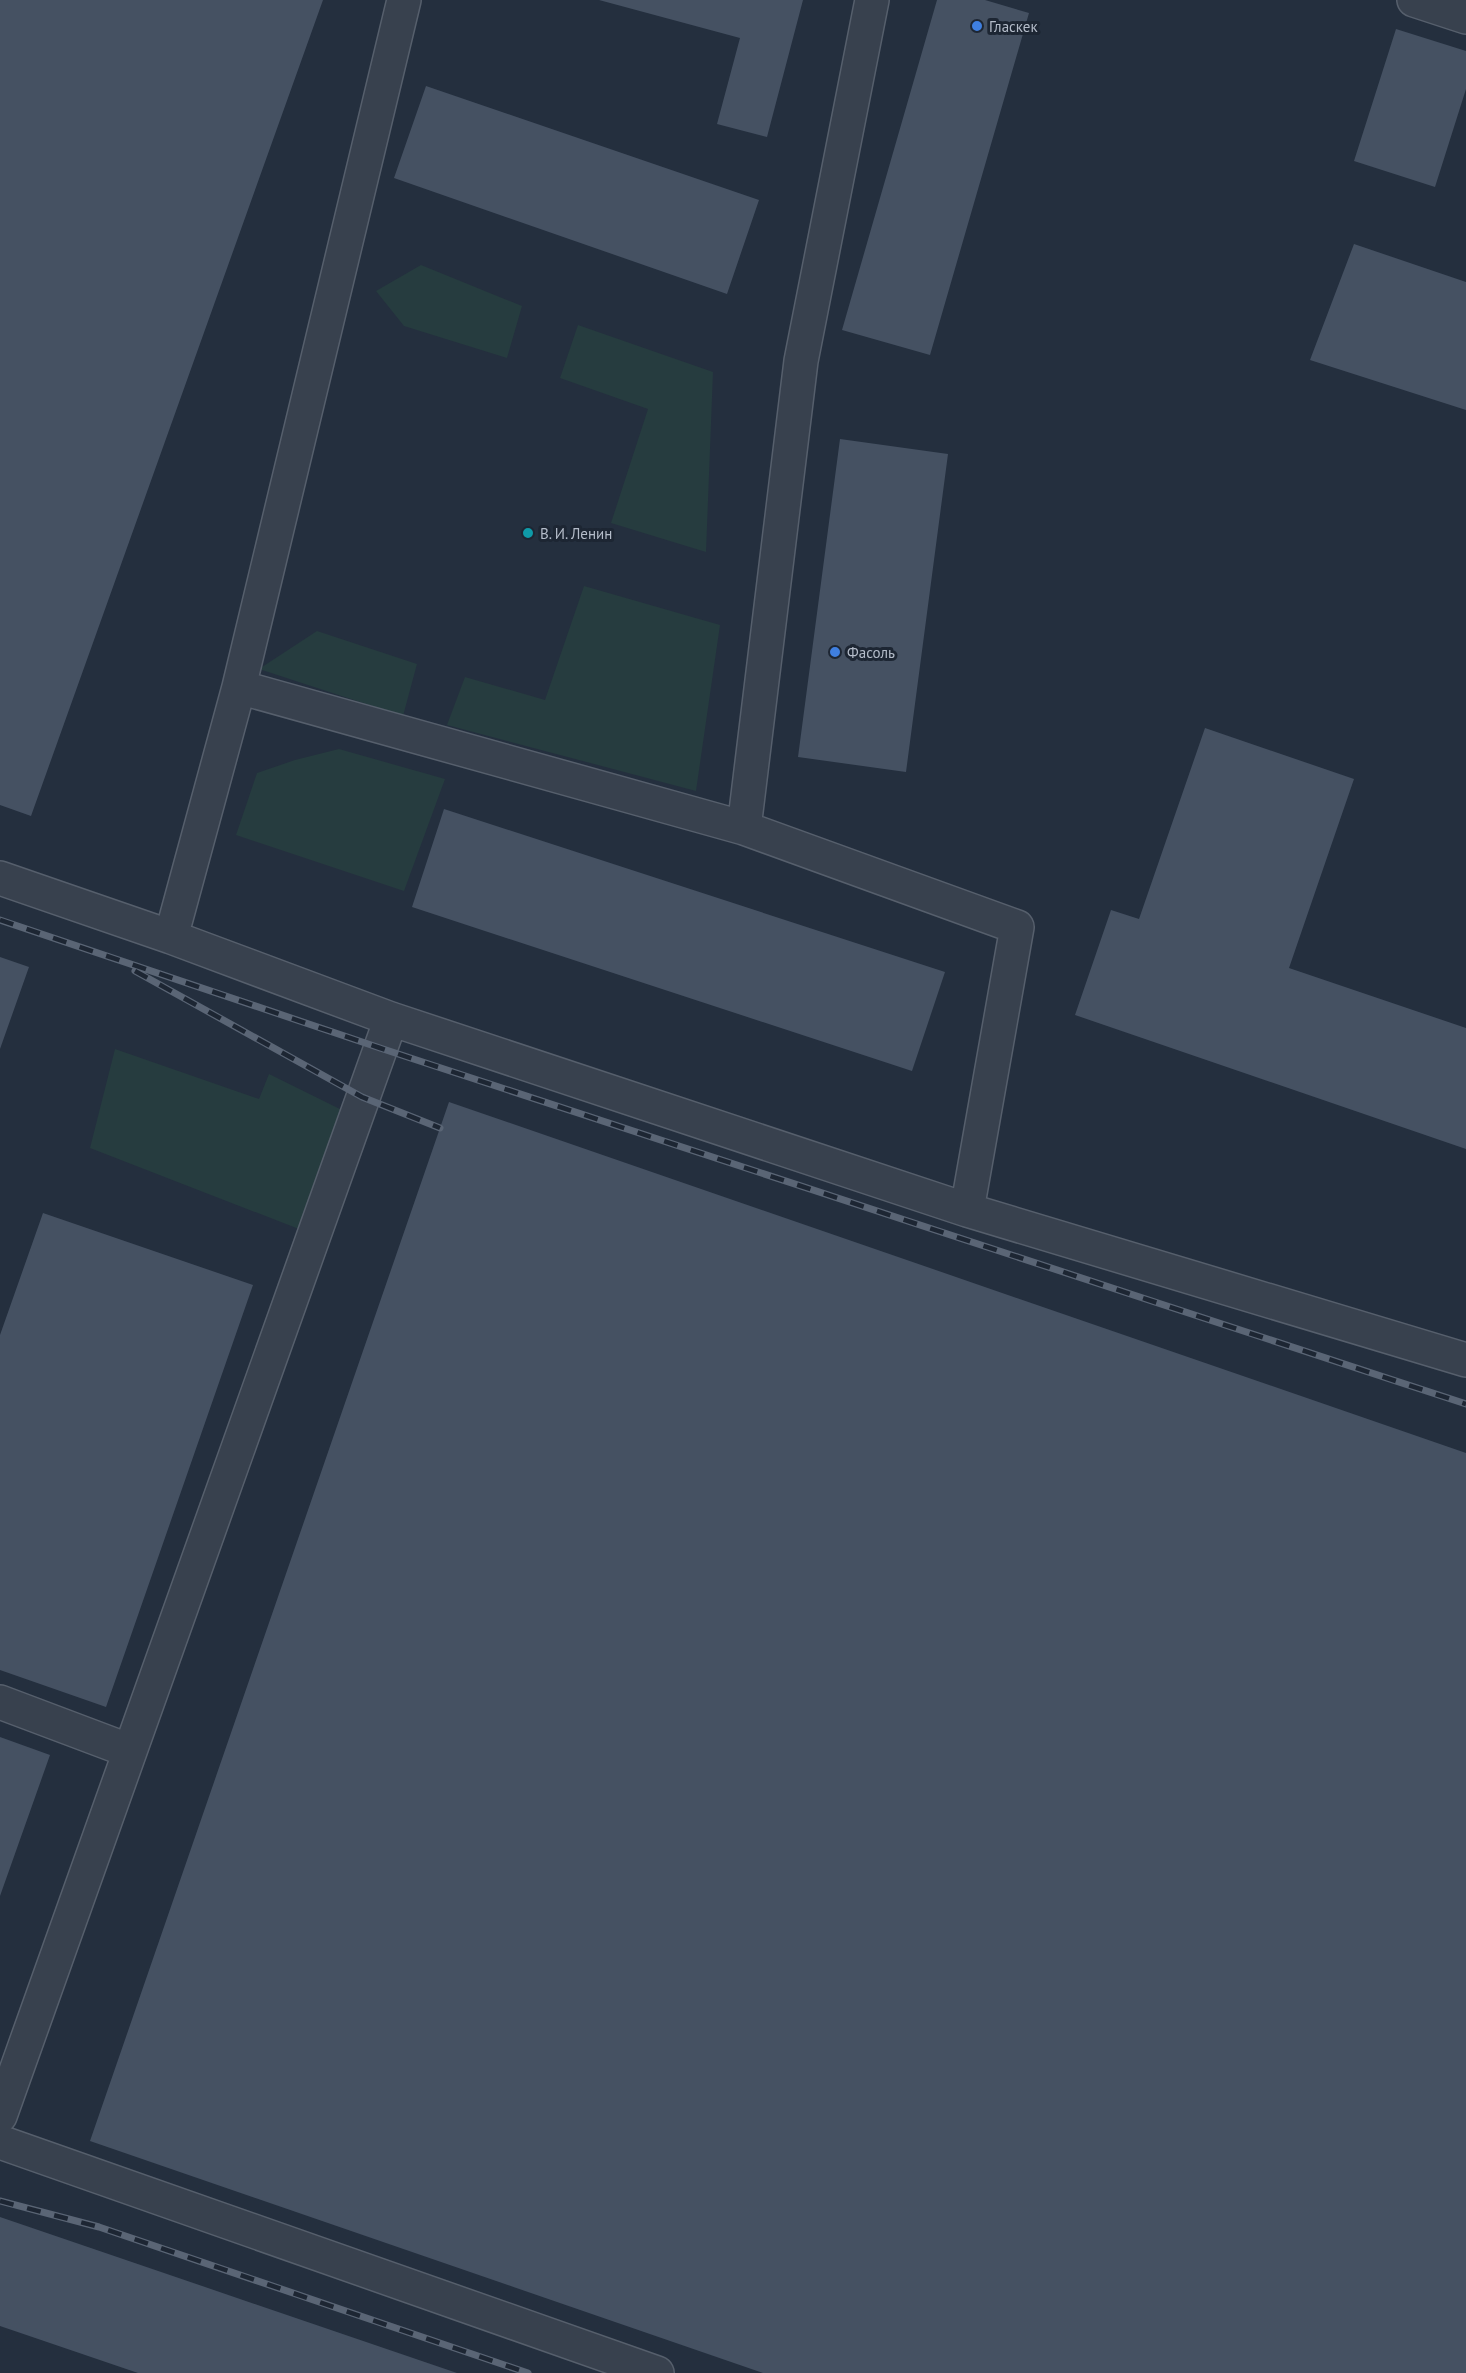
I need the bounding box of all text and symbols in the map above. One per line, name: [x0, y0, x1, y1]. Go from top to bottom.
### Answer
place label: Гласкек: [989, 17, 1038, 36]
marker: Гласкек: [970, 19, 984, 33]
place label: В. И. Ленин: [540, 524, 612, 543]
marker: В. И. Ленин: [521, 526, 535, 540]
place label: Фасоль: [847, 643, 895, 662]
marker: Фасоль: [828, 645, 842, 659]

